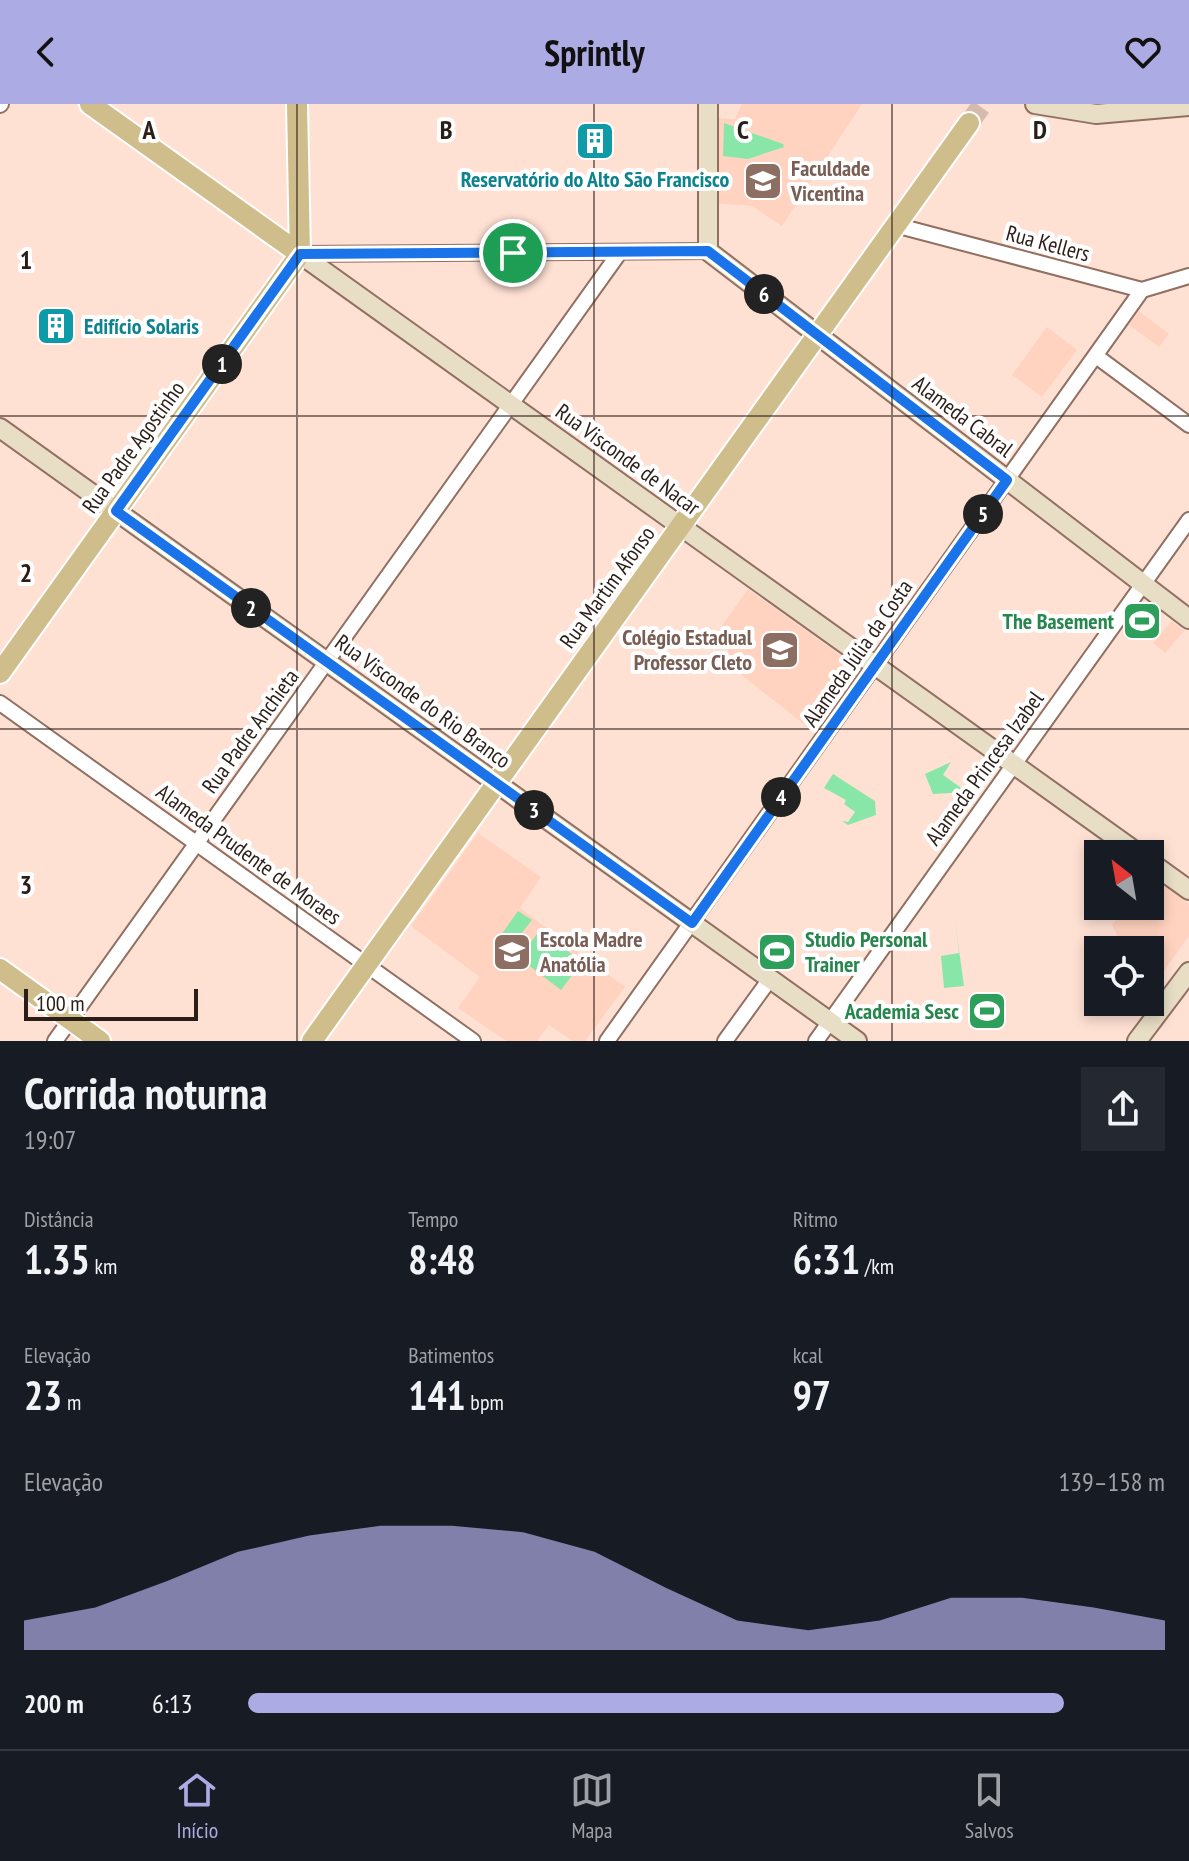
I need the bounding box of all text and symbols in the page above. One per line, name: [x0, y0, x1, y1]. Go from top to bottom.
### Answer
text: Sprintly: [544, 29, 645, 76]
icon: back: [24, 30, 68, 74]
icon: heart: [1121, 30, 1165, 74]
text: A: [141, 113, 156, 146]
text: B: [440, 113, 453, 146]
text: C: [737, 113, 749, 146]
text: D: [1033, 113, 1047, 146]
building icon: Reservatório do Alto São Francisco: [574, 120, 616, 162]
place label: Faculdade Vicentina: [790, 154, 870, 207]
school or university icon: Faculdade Vicentina: [742, 160, 784, 202]
place label: Reservatório do Alto São Francisco: [461, 165, 729, 193]
street label: Rua Kellers: [1003, 218, 1093, 268]
pin: [479, 219, 547, 287]
icon: arrive: [491, 231, 535, 275]
text: 1: [20, 243, 32, 276]
pin: 6: [744, 274, 784, 314]
text: 6: [759, 280, 769, 308]
building icon: Edifício Solaris: [35, 305, 77, 347]
place label: Edifício Solaris: [84, 312, 199, 340]
pin: 1: [202, 344, 242, 384]
text: 1: [217, 350, 227, 378]
street label: Alameda Cabral: [907, 369, 1020, 463]
street label: Rua Padre Agostinho: [76, 375, 190, 519]
street label: Rua Visconde de Nacar: [550, 397, 706, 521]
pin: 5: [963, 494, 1003, 534]
text: 5: [978, 500, 988, 528]
street label: Rua Martim Afonso: [553, 520, 661, 654]
text: 2: [20, 556, 32, 589]
street label: Alameda Júlia da Costa: [796, 574, 918, 732]
pin: 2: [231, 588, 271, 628]
text: 2: [246, 594, 256, 622]
sports icon: The Basement: [1121, 600, 1163, 642]
place label: The Basement: [1003, 607, 1115, 635]
place label: Colégio Estadual Professor Cleto: [622, 623, 753, 676]
street label: Rua Visconde do Rio Branco: [330, 628, 516, 774]
school or university icon: Colégio Estadual Professor Cleto: [759, 629, 801, 671]
street label: Rua Padre Anchieta: [196, 663, 304, 799]
street label: Alameda Princesa Izabel: [919, 685, 1050, 850]
pin: 4: [761, 777, 801, 817]
street label: Alameda Prudente de Moraes: [151, 778, 347, 930]
text: 4: [776, 783, 786, 811]
pin: 3: [514, 790, 554, 830]
text: 3: [529, 796, 539, 824]
north arrow: [1084, 840, 1164, 920]
map controls: [1084, 840, 1164, 1016]
text: 3: [20, 868, 32, 901]
place label: Escola Madre Anatólia: [539, 925, 643, 978]
place label: Studio Personal Trainer: [805, 925, 928, 978]
school or university icon: Escola Madre Anatólia: [491, 931, 533, 973]
sports icon: Studio Personal Trainer: [756, 931, 798, 973]
button: locate: [1084, 936, 1164, 1016]
scale bar: [24, 985, 198, 1021]
text: 100 m: [36, 989, 85, 1017]
sports icon: Academia Sesc: [966, 990, 1008, 1032]
place label: Academia Sesc: [844, 997, 959, 1025]
text: Corrida noturna: [24, 1064, 267, 1121]
button: share: [1081, 1067, 1165, 1151]
text: 19:07: [24, 1123, 76, 1156]
text: Distância: [24, 1205, 94, 1233]
text: Tempo: [408, 1205, 458, 1233]
text: Ritmo: [793, 1205, 838, 1233]
text: 1.35: [24, 1233, 90, 1285]
text: 8:48: [408, 1233, 476, 1285]
text: 6:31: [793, 1233, 860, 1285]
text: km: [90, 1252, 117, 1280]
text: /km: [860, 1252, 894, 1280]
text: Elevação: [24, 1341, 91, 1369]
text: Batimentos: [408, 1341, 494, 1369]
text: kcal: [793, 1341, 823, 1369]
text: 23: [24, 1369, 62, 1421]
text: 141: [408, 1369, 466, 1421]
text: 97: [793, 1369, 831, 1421]
text: m: [62, 1388, 81, 1416]
text: bpm: [466, 1388, 504, 1416]
text: Elevação: [24, 1465, 103, 1498]
text: 139–158 m: [1059, 1465, 1165, 1498]
text: 200 m: [24, 1687, 84, 1720]
text: 6:13: [152, 1687, 192, 1720]
tab: Início: [175, 1768, 219, 1844]
tab: Mapa: [570, 1768, 614, 1844]
tab: Salvos: [965, 1768, 1014, 1844]

